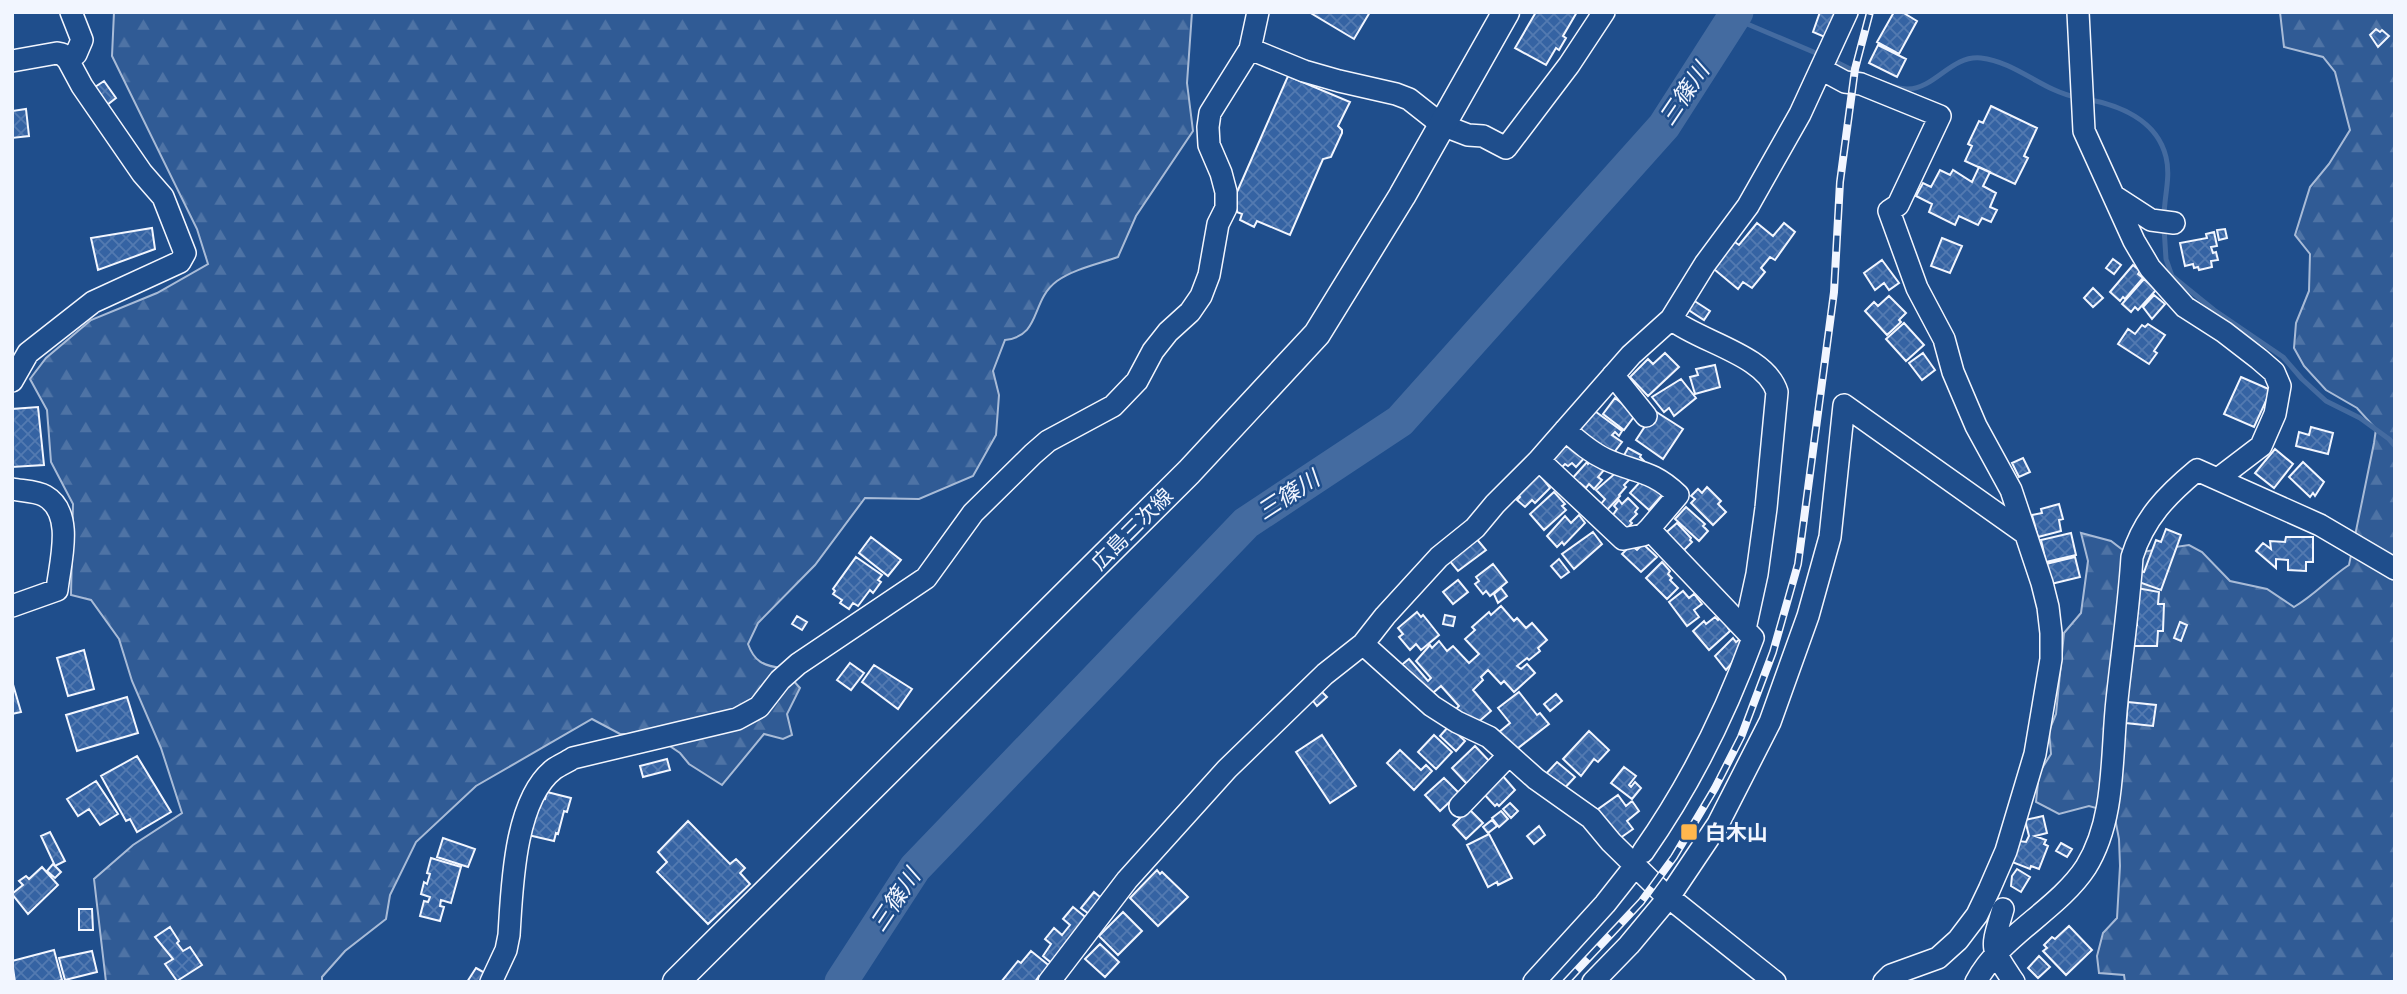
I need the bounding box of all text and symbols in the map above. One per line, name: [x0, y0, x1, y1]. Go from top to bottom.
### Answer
water label: 三篠川: [1653, 55, 1717, 130]
water label: 三篠川: [1251, 463, 1327, 526]
street label: 広島三次線: [1086, 483, 1178, 575]
place label: 白木山: [1705, 820, 1768, 845]
marker: 白木山: [1679, 822, 1699, 842]
water label: 三篠川: [864, 861, 928, 936]

